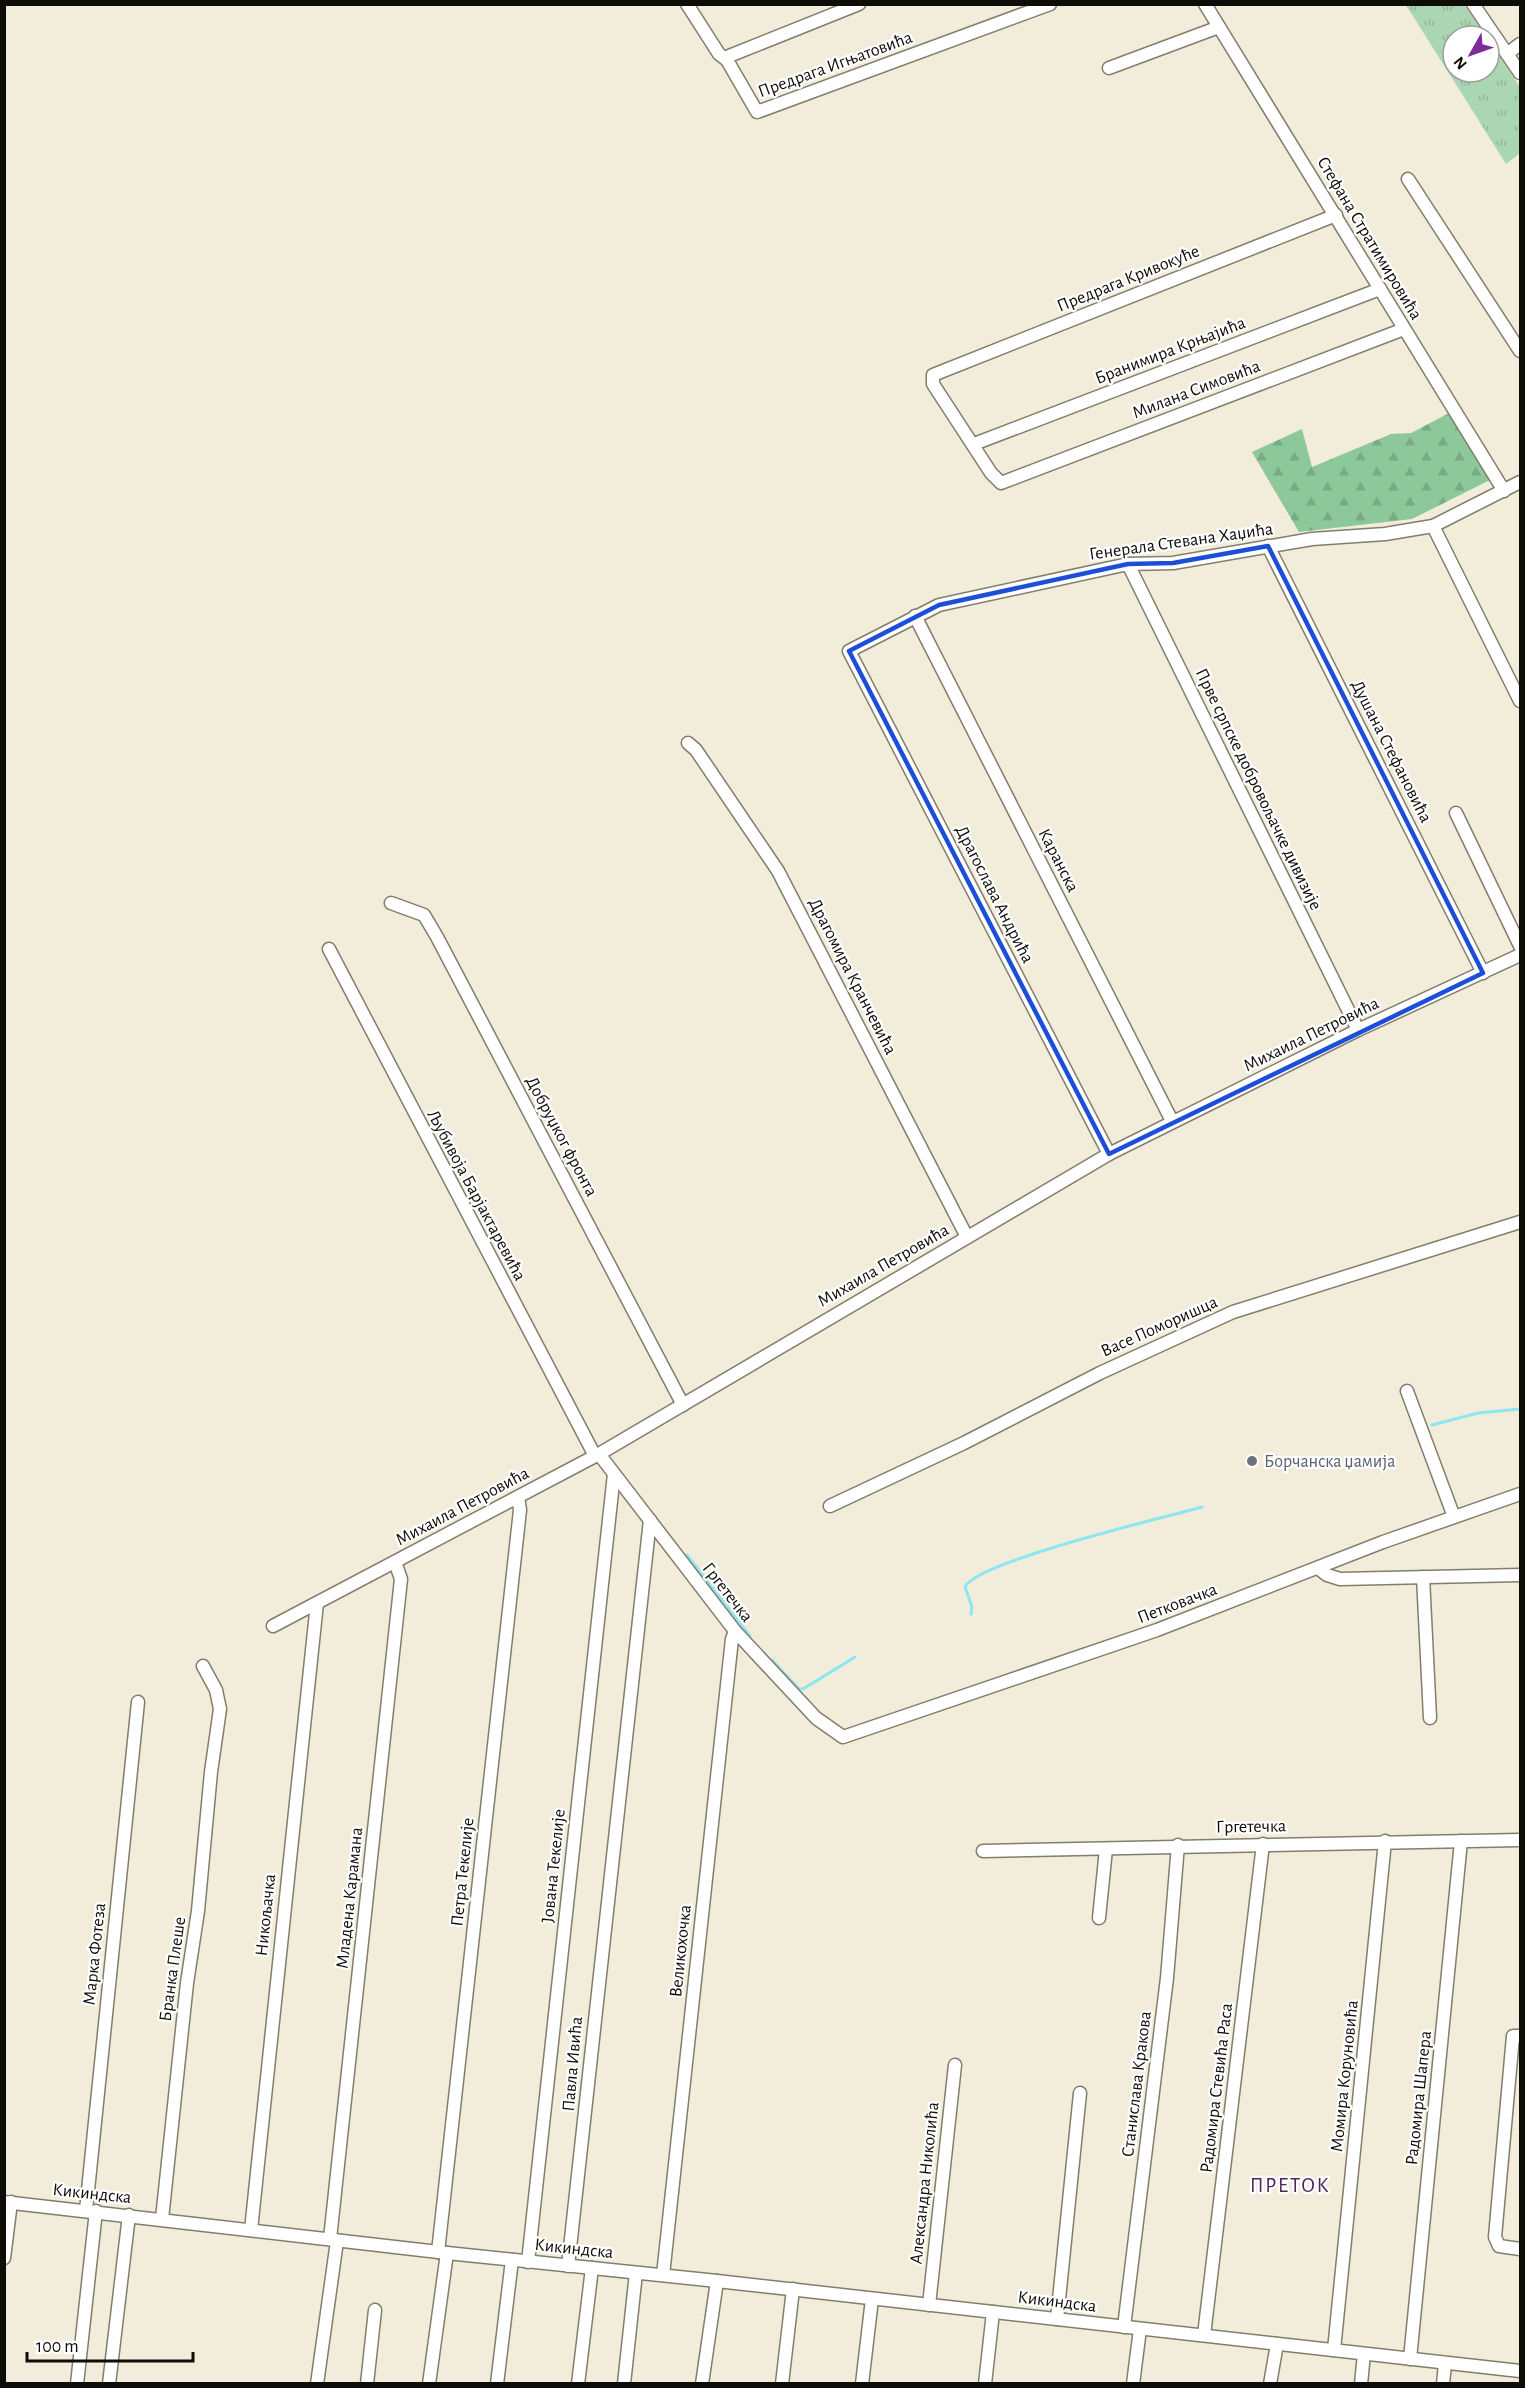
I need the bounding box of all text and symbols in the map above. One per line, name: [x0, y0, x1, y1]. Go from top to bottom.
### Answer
north arrow: [1441, 24, 1501, 84]
street label: Предрага Игњатовића: [756, 29, 915, 101]
text: N: [1451, 54, 1470, 72]
street label: Стефана Стратимировића: [1313, 154, 1425, 323]
street label: Предрага Кривокуће: [1055, 242, 1202, 316]
street label: Бранимира Крњајића: [1093, 314, 1248, 388]
street label: Милана Симовића: [1130, 357, 1263, 423]
street label: Генерала Стевана Хаџића: [1088, 520, 1274, 564]
street label: Прве српске добровољачке дивизије: [1192, 665, 1326, 913]
street label: Душана Стефановића: [1347, 677, 1435, 826]
street label: Драгослава Андрића: [952, 823, 1037, 966]
street label: Каранска: [1035, 826, 1082, 895]
street label: Драгомира Кранчевића: [805, 895, 899, 1058]
street label: Михаила Петровића: [1241, 994, 1382, 1075]
street label: Добруџког фронта: [522, 1073, 601, 1200]
street label: Љубивоја Барјактаревића: [423, 1107, 530, 1284]
street label: Михаила Петровића: [815, 1221, 952, 1311]
street label: Васе Поморишца: [1098, 1293, 1220, 1361]
place label: Борчанска џамија: [1264, 1453, 1395, 1471]
marker: Борчанска џамија: [1245, 1454, 1259, 1468]
street label: Михаила Петровића: [393, 1464, 532, 1550]
street label: Гргетечка: [699, 1559, 756, 1626]
street label: Петковачка: [1135, 1581, 1220, 1627]
street label: Јована Текелије: [539, 1808, 569, 1924]
street label: Петра Текелије: [448, 1817, 478, 1927]
street label: Гргетечка: [1216, 1817, 1286, 1837]
street label: Младена Карамана: [334, 1826, 366, 1970]
street label: Никољачка: [253, 1873, 279, 1957]
street label: Марка Фотеза: [81, 1902, 109, 2006]
street label: Великохочка: [667, 1904, 695, 1998]
street label: Бранка Плеше: [157, 1916, 189, 2023]
street label: Момира Коруновића: [1328, 1999, 1362, 2153]
street label: Радомира Стевића Раса: [1198, 2002, 1236, 2174]
street label: Станислава Кракова: [1119, 2010, 1155, 2158]
street label: Павла Ивића: [560, 2016, 586, 2112]
street label: Радомира Шапера: [1403, 2030, 1435, 2166]
street label: Александра Николића: [908, 2101, 942, 2265]
district label: ПРЕТОК: [1250, 2175, 1330, 2196]
street label: Кикиндска: [52, 2181, 132, 2207]
street label: Кикиндска: [534, 2236, 614, 2262]
street label: Кикиндска: [1016, 2288, 1097, 2316]
scale bar: [27, 2325, 194, 2363]
text: 100 m: [36, 2338, 79, 2356]

